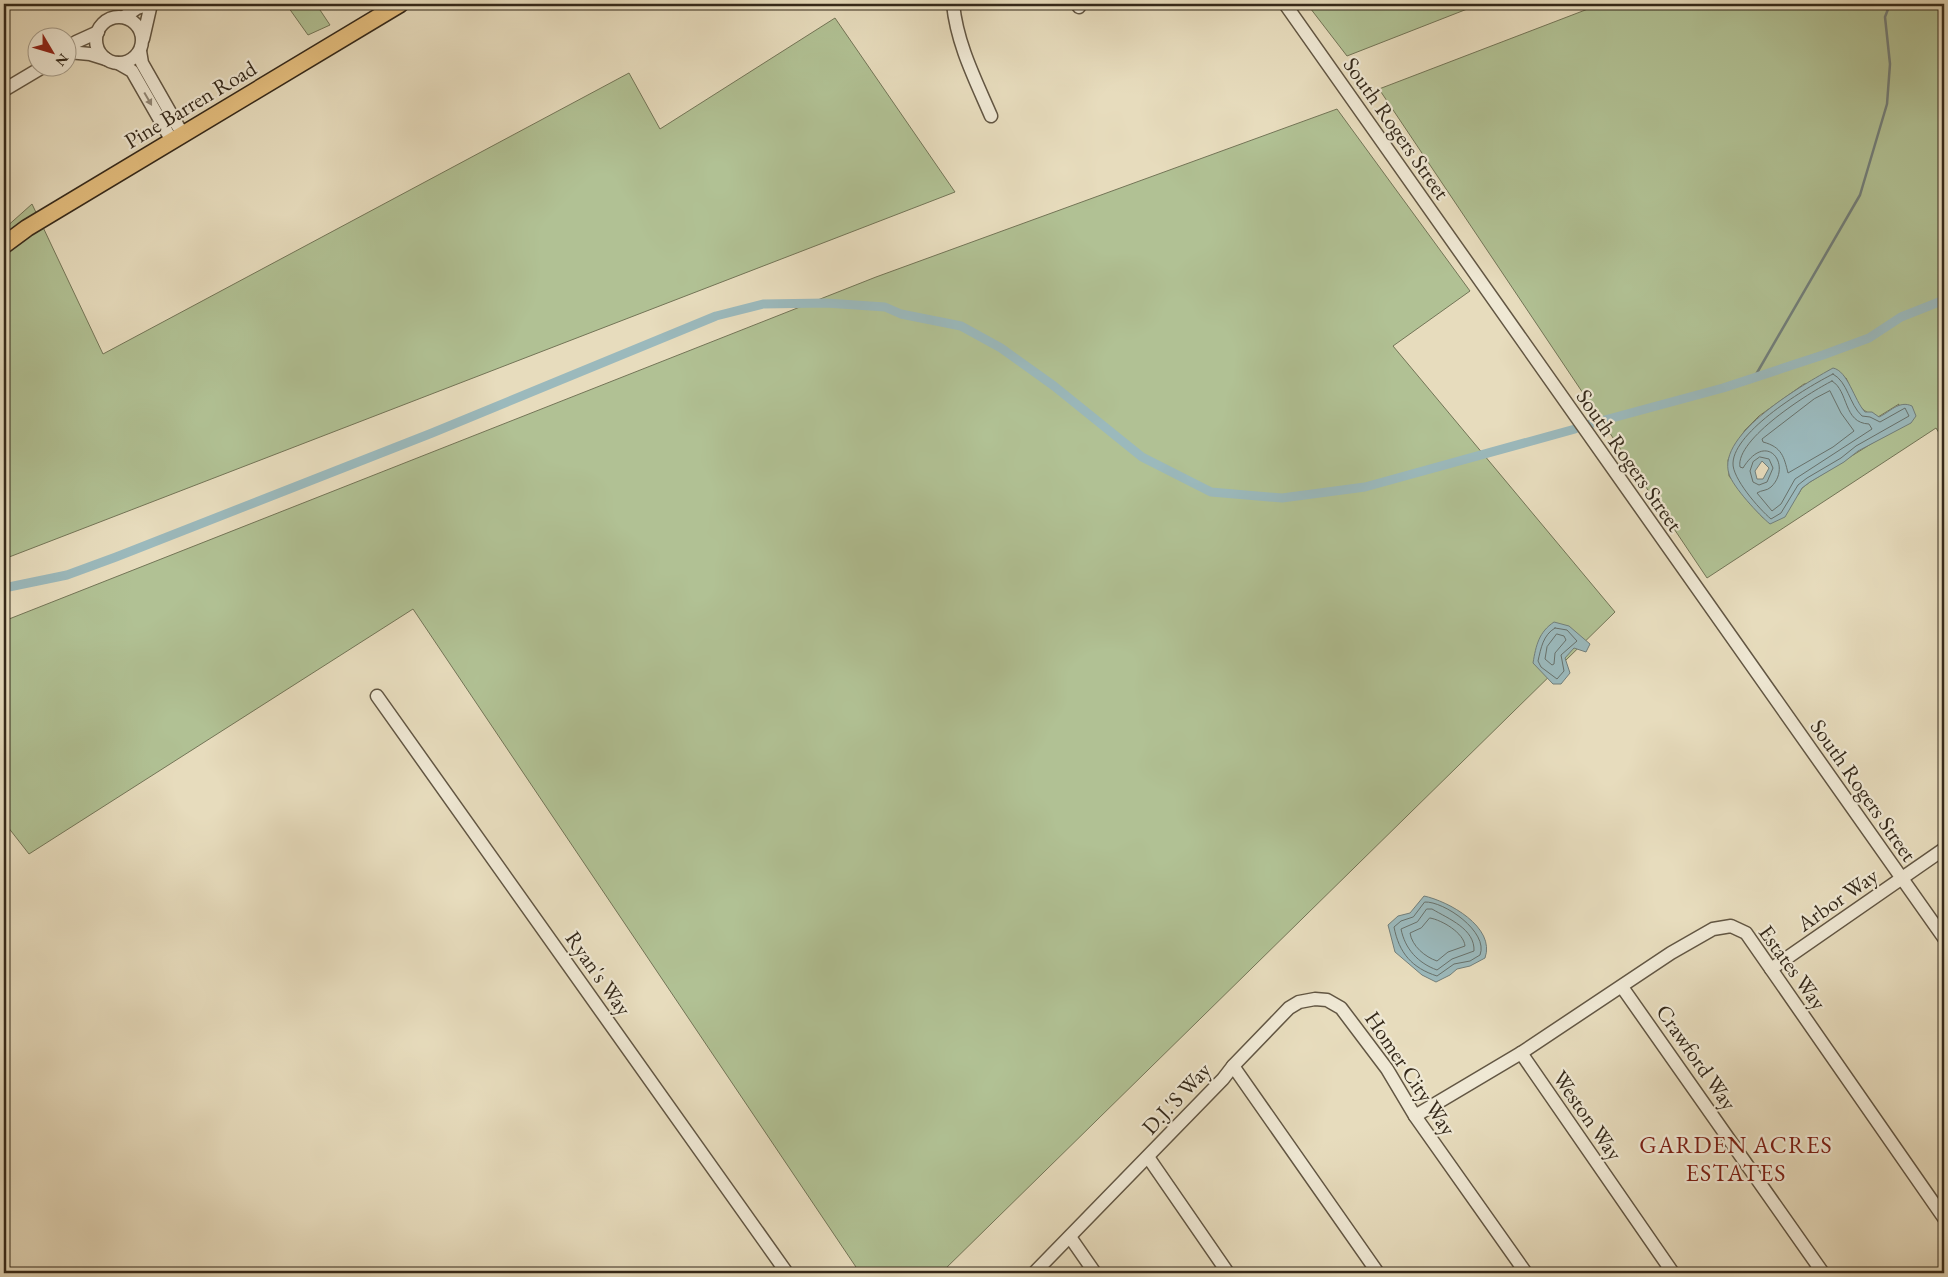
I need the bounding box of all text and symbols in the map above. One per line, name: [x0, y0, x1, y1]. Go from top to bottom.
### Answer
north arrow: [28, 28, 78, 78]
text: N: [51, 50, 73, 71]
street label: South Rogers Street: [1337, 51, 1456, 205]
street label: Pine Barren Road: [119, 53, 262, 155]
one-way arrow: [144, 92, 152, 107]
street label: South Rogers Street: [1570, 383, 1689, 537]
street label: South Rogers Street: [1804, 713, 1923, 867]
street label: Arbor Way: [1790, 861, 1884, 938]
street label: Estates Way: [1752, 919, 1833, 1016]
street label: Ryan's Way: [559, 925, 639, 1022]
street label: Crawford Way: [1650, 999, 1744, 1116]
street label: Homer City Way: [1358, 1005, 1463, 1141]
street label: D.J.'S Way: [1136, 1056, 1217, 1141]
street label: Weston Way: [1546, 1065, 1629, 1166]
district label: GARDEN ACRES ESTATES: [1639, 1129, 1833, 1188]

